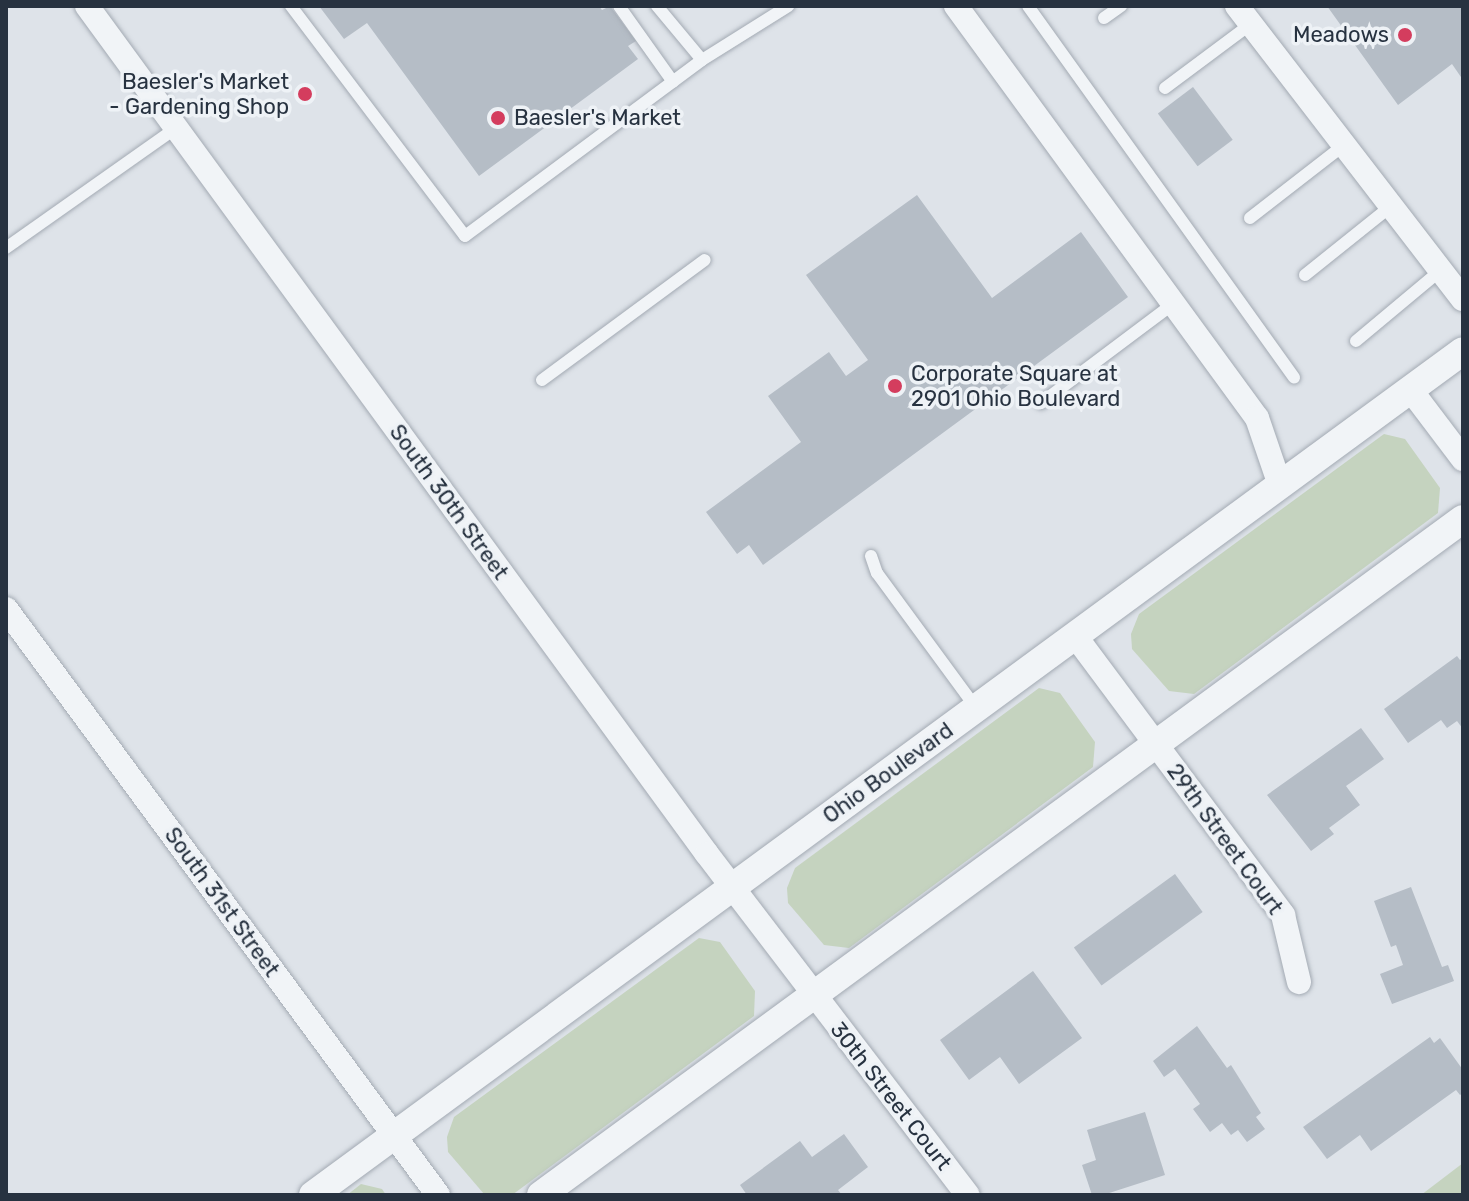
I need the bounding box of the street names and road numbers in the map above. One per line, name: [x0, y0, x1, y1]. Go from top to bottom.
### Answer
street label: South 30th Street: [384, 419, 514, 585]
street label: Ohio Boulevard: [818, 717, 958, 829]
street label: 29th Street Court: [1161, 758, 1289, 920]
street label: South 31st Street: [159, 822, 285, 982]
street label: 30th Street Court: [825, 1017, 957, 1175]

